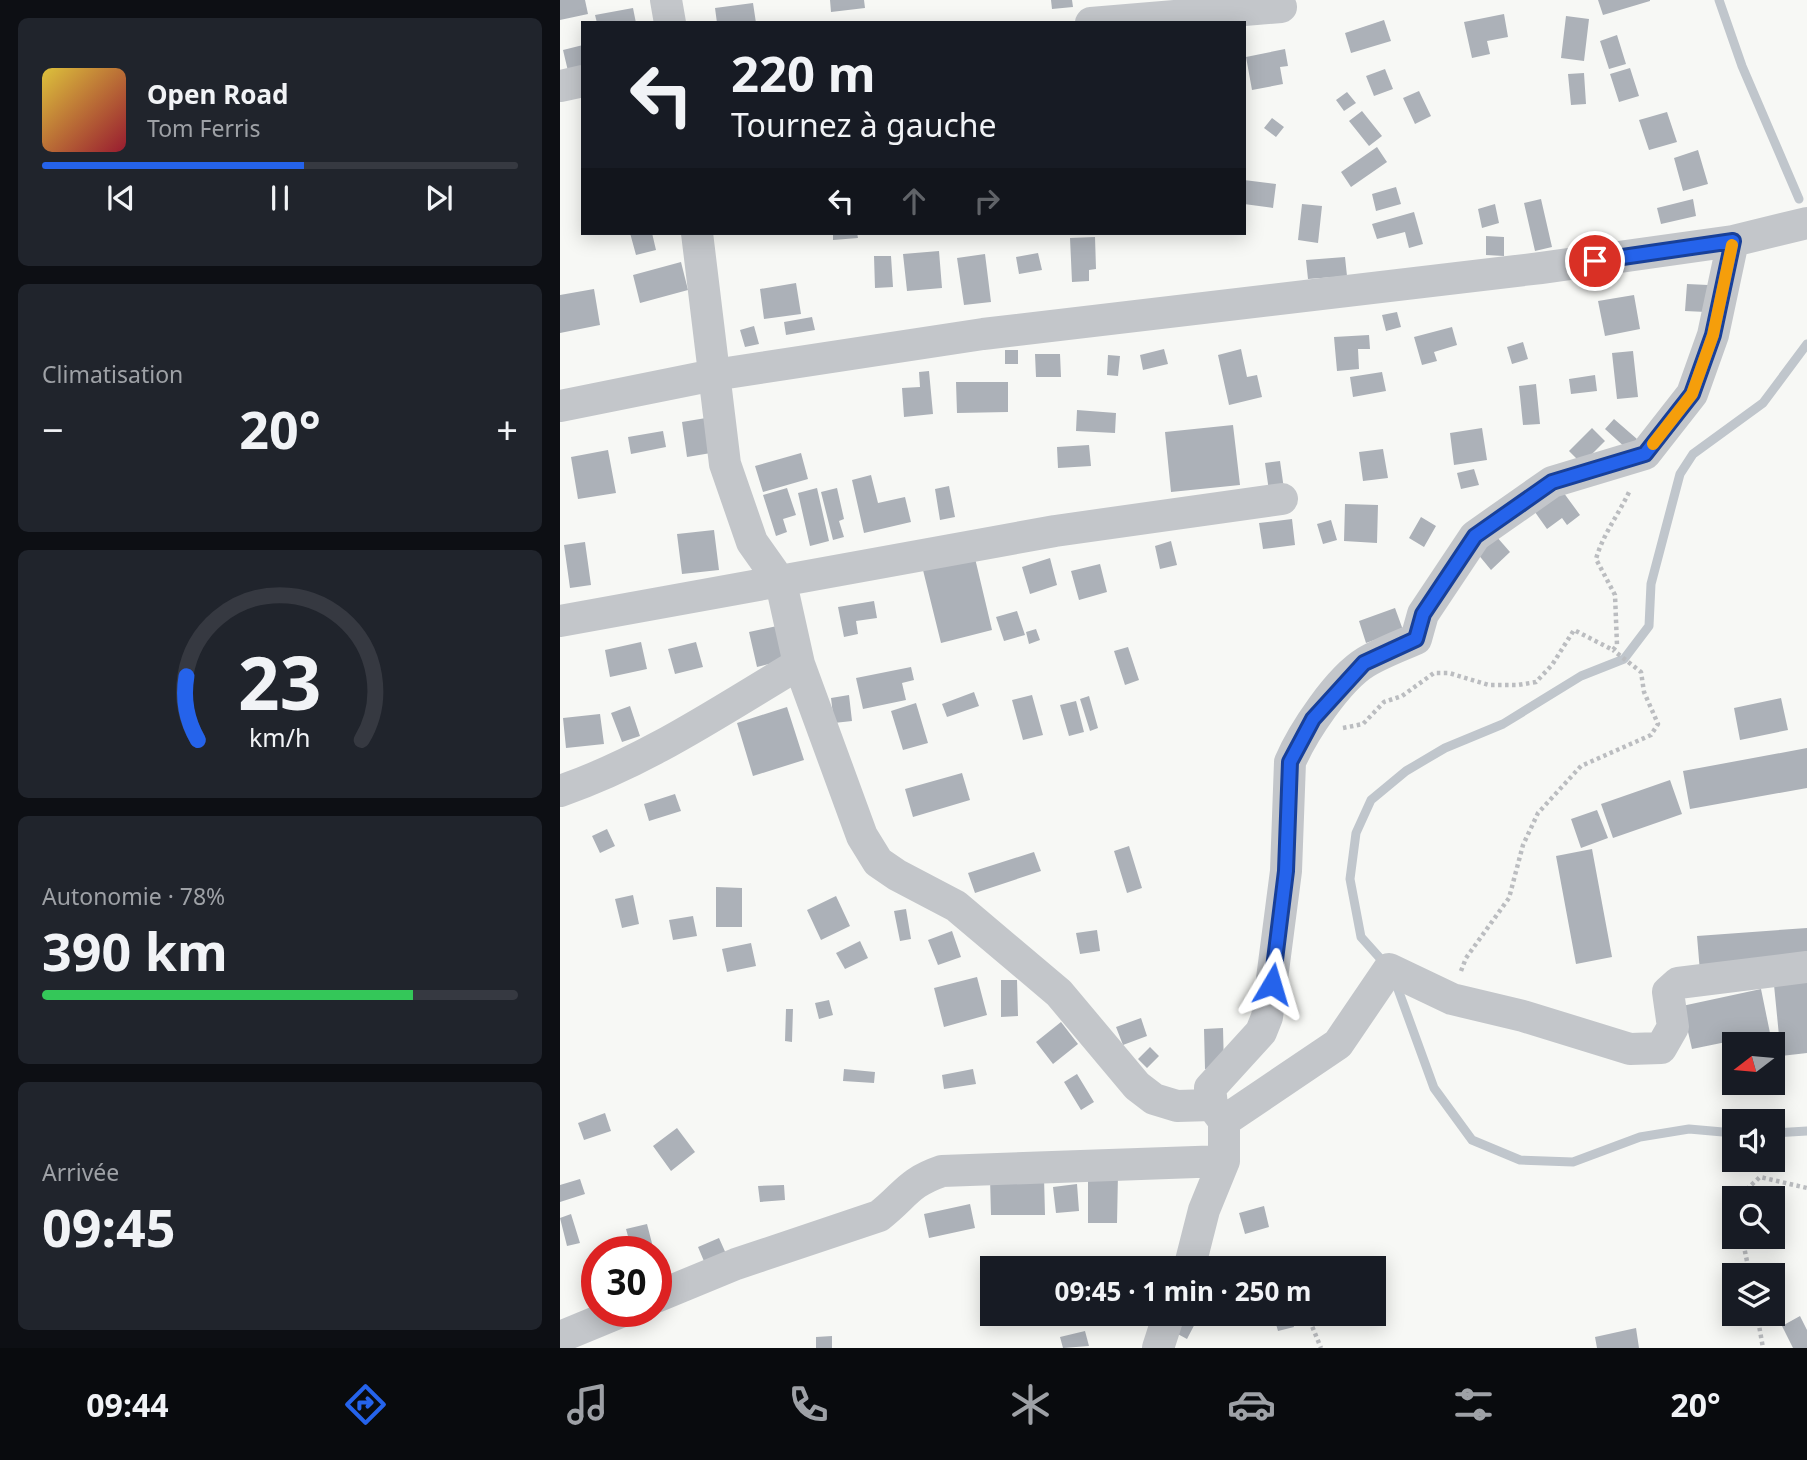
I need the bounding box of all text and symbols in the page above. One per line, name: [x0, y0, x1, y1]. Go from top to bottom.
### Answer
text: 220 m: [731, 40, 876, 106]
icon: left: [616, 49, 707, 140]
text: Open Road: [147, 76, 289, 112]
text: Tournez à gauche: [731, 103, 997, 146]
text: Tom Ferris: [147, 112, 260, 144]
icon: previous: [102, 179, 140, 217]
icon: pause: [261, 179, 299, 217]
icon: next: [420, 179, 458, 217]
icon: left: [822, 182, 860, 220]
icon: ahead: [895, 182, 933, 220]
icon: right: [968, 182, 1006, 220]
pin: [1565, 231, 1625, 291]
icon: arrive: [1576, 242, 1614, 280]
text: Climatisation: [42, 358, 183, 390]
text: 20°: [239, 393, 321, 464]
text: −: [42, 403, 64, 455]
text: +: [496, 403, 518, 455]
text: 23: [238, 632, 322, 731]
text: km/h: [249, 720, 311, 754]
text: Autonomie · 78%: [42, 880, 225, 912]
text: 390 km: [42, 915, 228, 986]
position arrow: [1235, 947, 1309, 1021]
north arrow: [1722, 1032, 1785, 1096]
map controls: [1722, 1032, 1785, 1326]
button: sound: [1722, 1109, 1785, 1172]
text: Arrivée: [42, 1156, 119, 1188]
button: search: [1722, 1186, 1785, 1249]
text: 09:45: [42, 1191, 176, 1262]
speed limit sign: 30: [581, 1236, 672, 1327]
button: layers: [1722, 1263, 1785, 1326]
text: 09:45 · 1 min · 250 m: [1055, 1273, 1311, 1309]
icon: directions: [341, 1380, 390, 1429]
icon: music: [563, 1380, 612, 1429]
icon: phone: [784, 1380, 833, 1429]
icon: climate: [1006, 1380, 1055, 1429]
icon: car: [1227, 1380, 1276, 1429]
icon: filters: [1449, 1380, 1498, 1429]
text: 09:44: [86, 1383, 169, 1426]
text: 20°: [1670, 1383, 1721, 1426]

